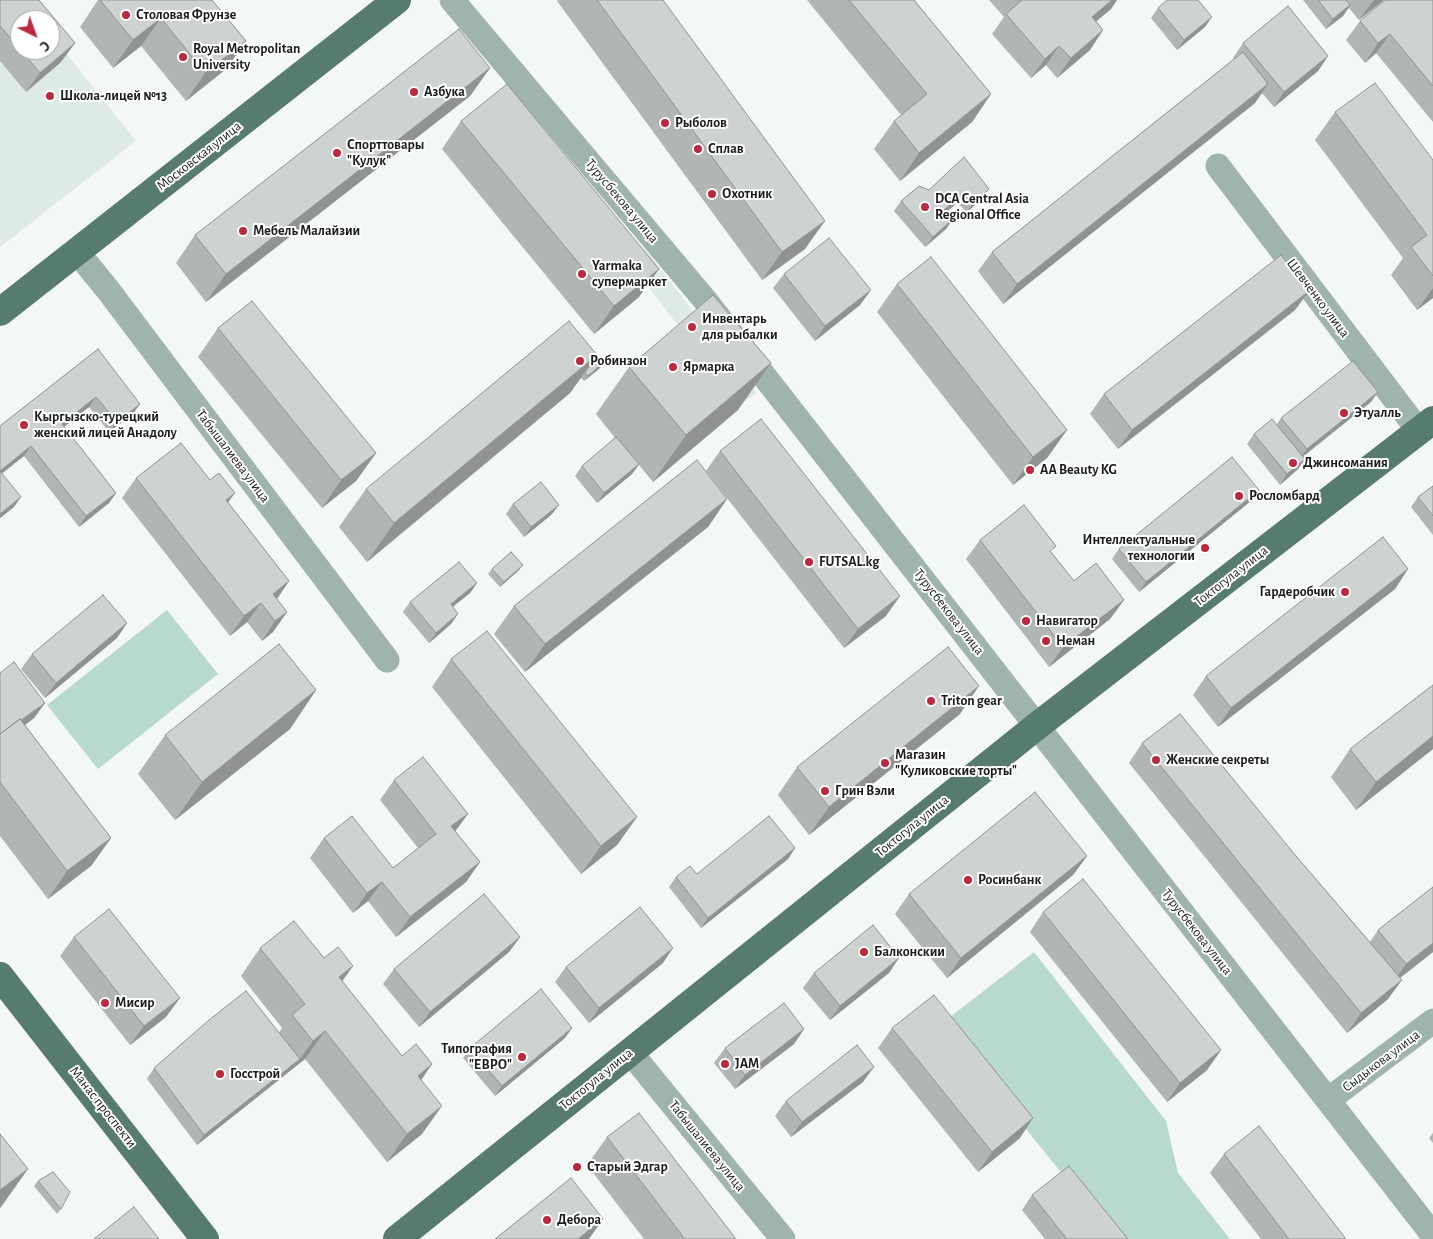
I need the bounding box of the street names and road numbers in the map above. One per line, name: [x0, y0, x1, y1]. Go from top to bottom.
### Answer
street label: Московская улица: [153, 118, 245, 194]
street label: Турусбекова улица: [582, 155, 662, 247]
street label: Шевченко улица: [1283, 255, 1353, 341]
street label: Табышалиева улица: [192, 406, 274, 506]
street label: Токтогула улица: [1191, 542, 1271, 610]
street label: Турусбекова улица: [910, 566, 988, 658]
street label: Токтогула улица: [872, 791, 952, 861]
street label: Турусбекова улица: [1158, 886, 1236, 978]
street label: Сыдыкова улица: [1339, 1026, 1423, 1096]
street label: Токтогула улица: [556, 1044, 636, 1114]
street label: Манас проспекти: [66, 1063, 140, 1151]
street label: Табышалиева улица: [665, 1097, 749, 1195]

